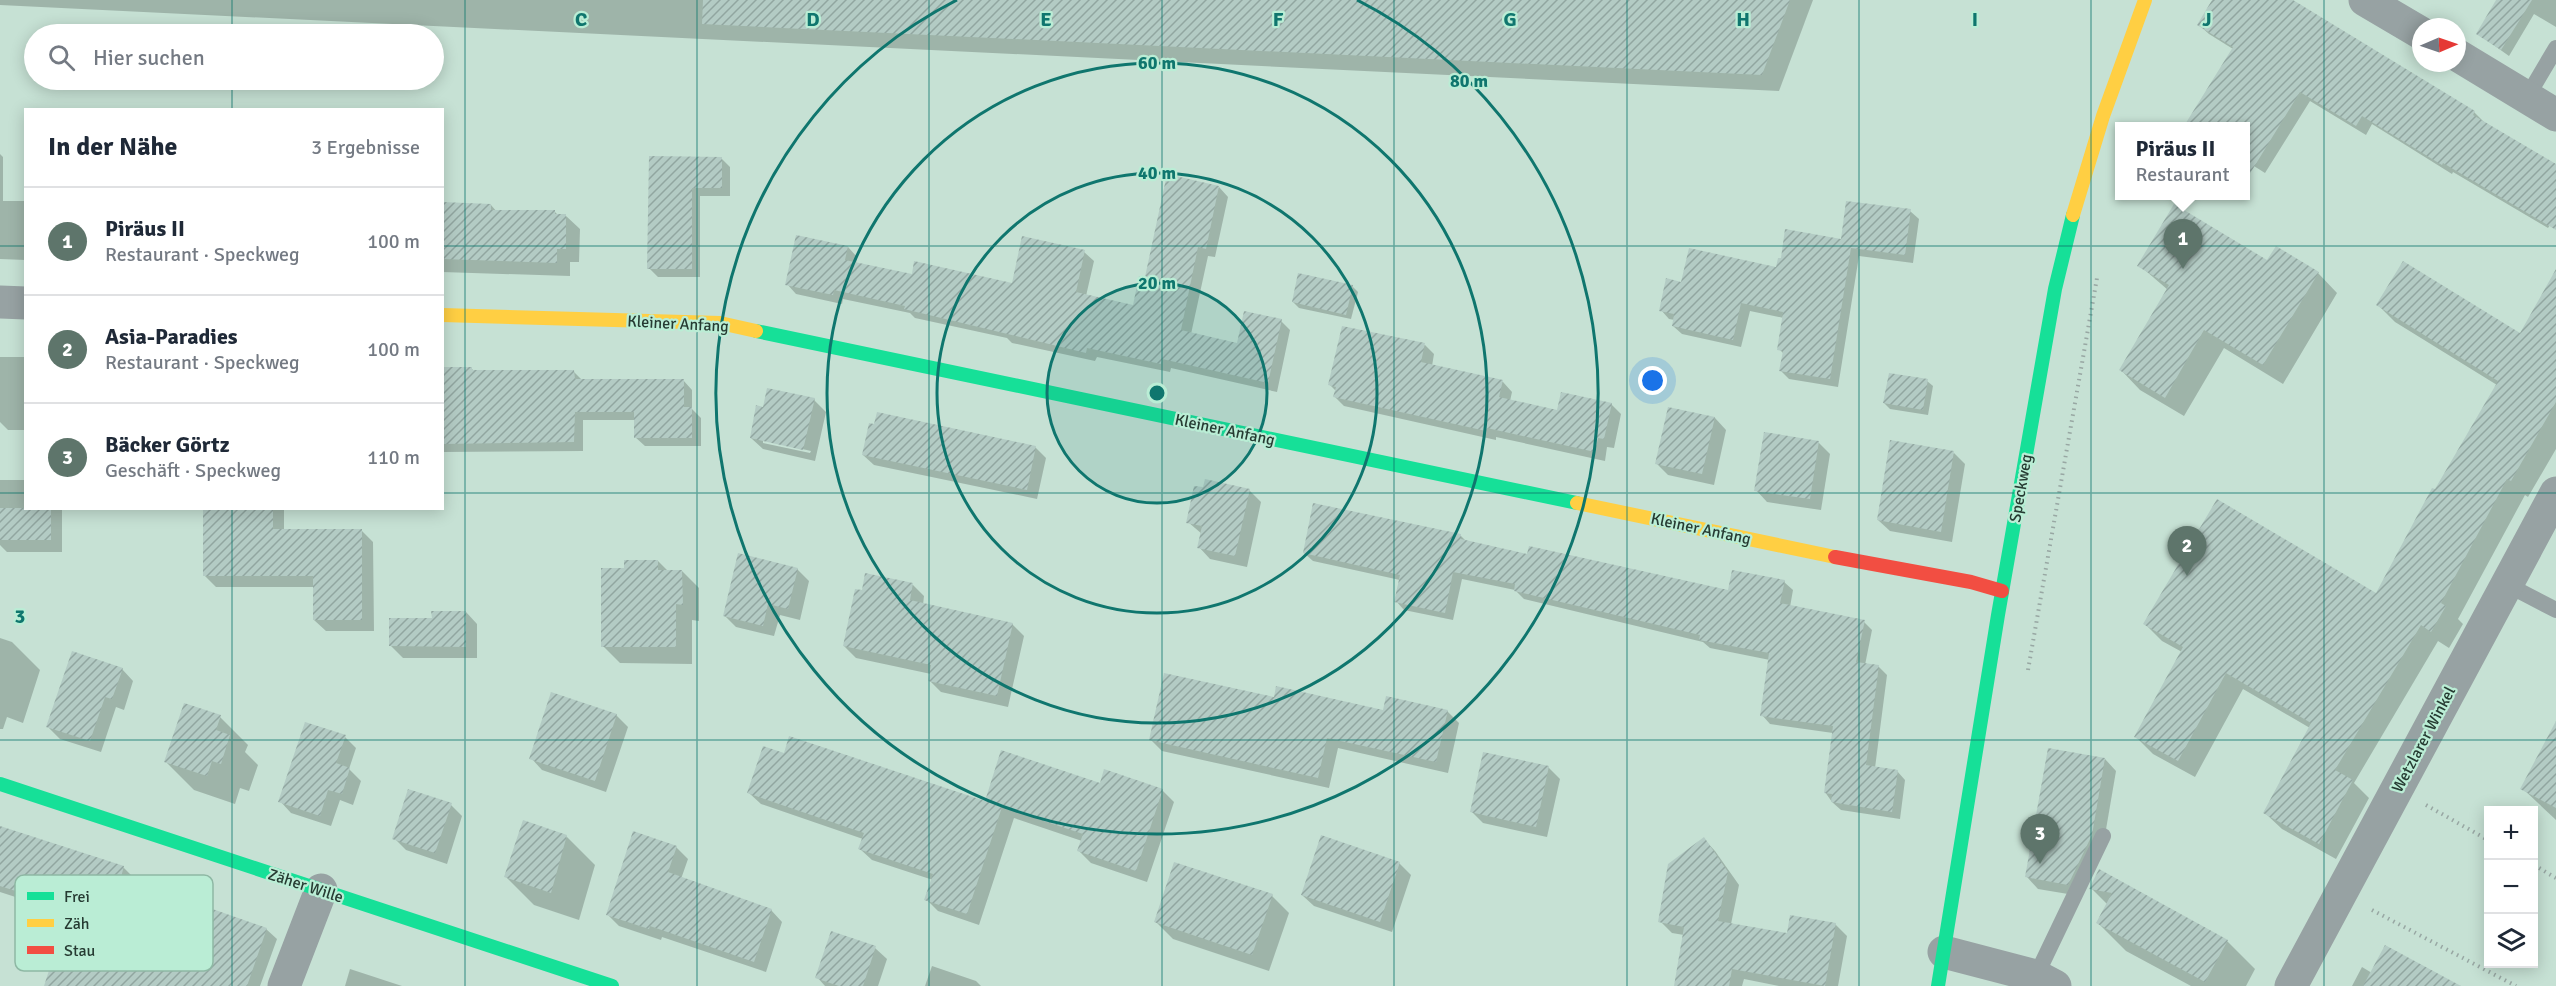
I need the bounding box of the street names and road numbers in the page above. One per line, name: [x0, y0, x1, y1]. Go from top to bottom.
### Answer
street label: Kleiner Anfang: [627, 311, 729, 337]
street label: Kleiner Anfang: [1173, 410, 1277, 450]
street label: Speckweg: [2005, 453, 2037, 524]
street label: Kleiner Anfang: [1649, 509, 1753, 549]
street label: Wetzlarer Winkel: [2388, 683, 2460, 796]
street label: Zäher Wille: [266, 864, 346, 908]

